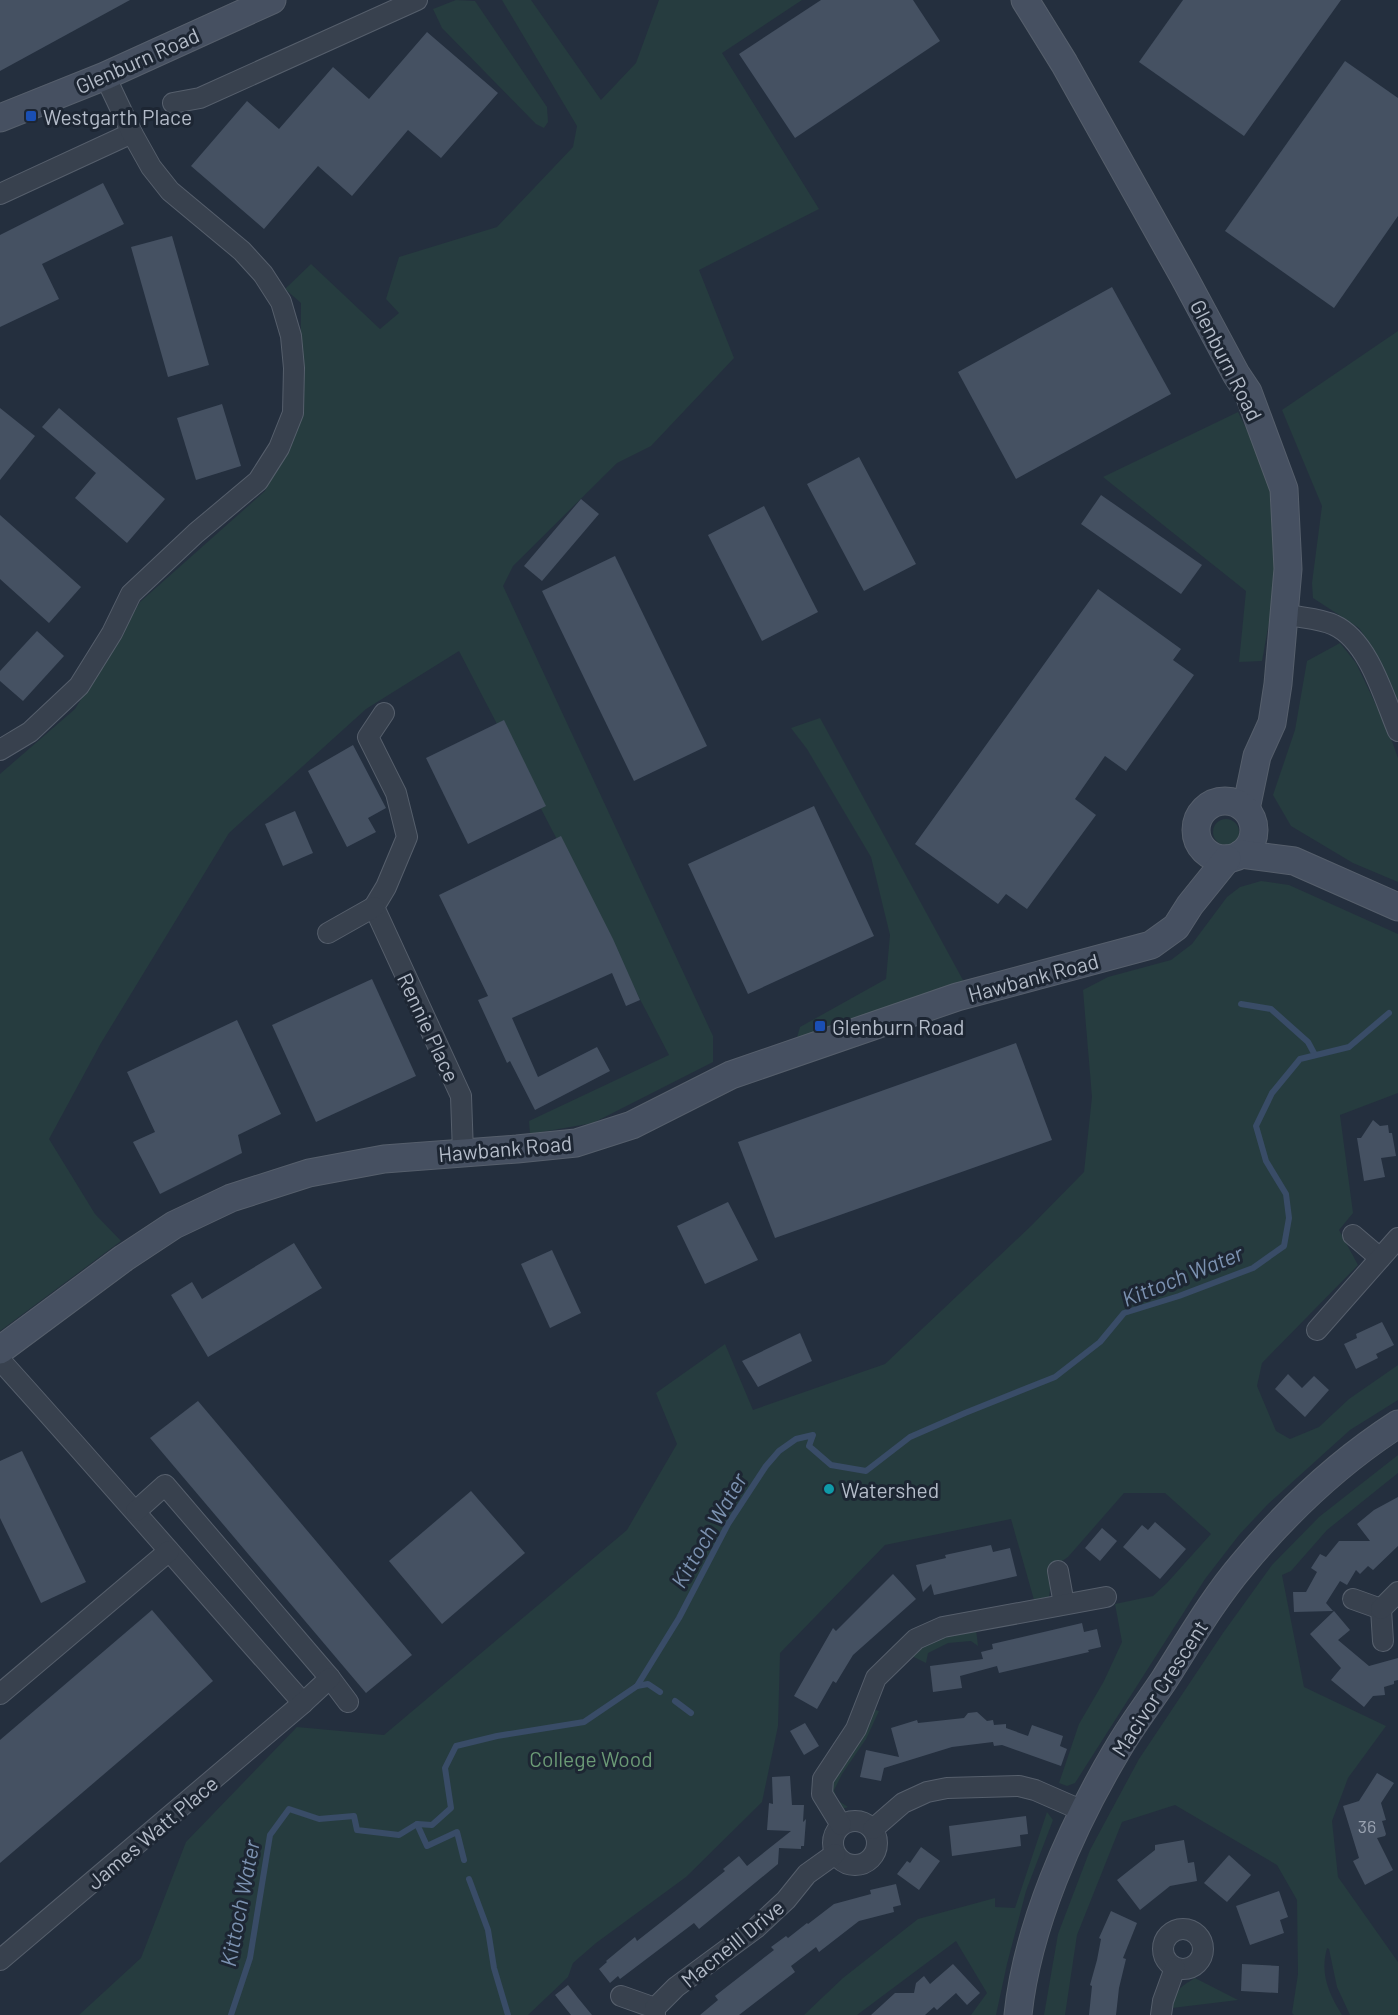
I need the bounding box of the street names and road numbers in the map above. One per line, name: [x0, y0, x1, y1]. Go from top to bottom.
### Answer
street label: Glenburn Road: [71, 22, 203, 98]
street label: Glenburn Road: [1186, 295, 1268, 425]
street label: Hawbank Road: [965, 948, 1101, 1006]
street label: Rennie Place: [393, 969, 465, 1085]
street label: Hawbank Road: [437, 1130, 573, 1166]
street label: Macivor Crescent: [1106, 1615, 1212, 1761]
street label: James Watt Place: [82, 1770, 222, 1894]
street label: Macneill Drive: [676, 1894, 788, 1992]

